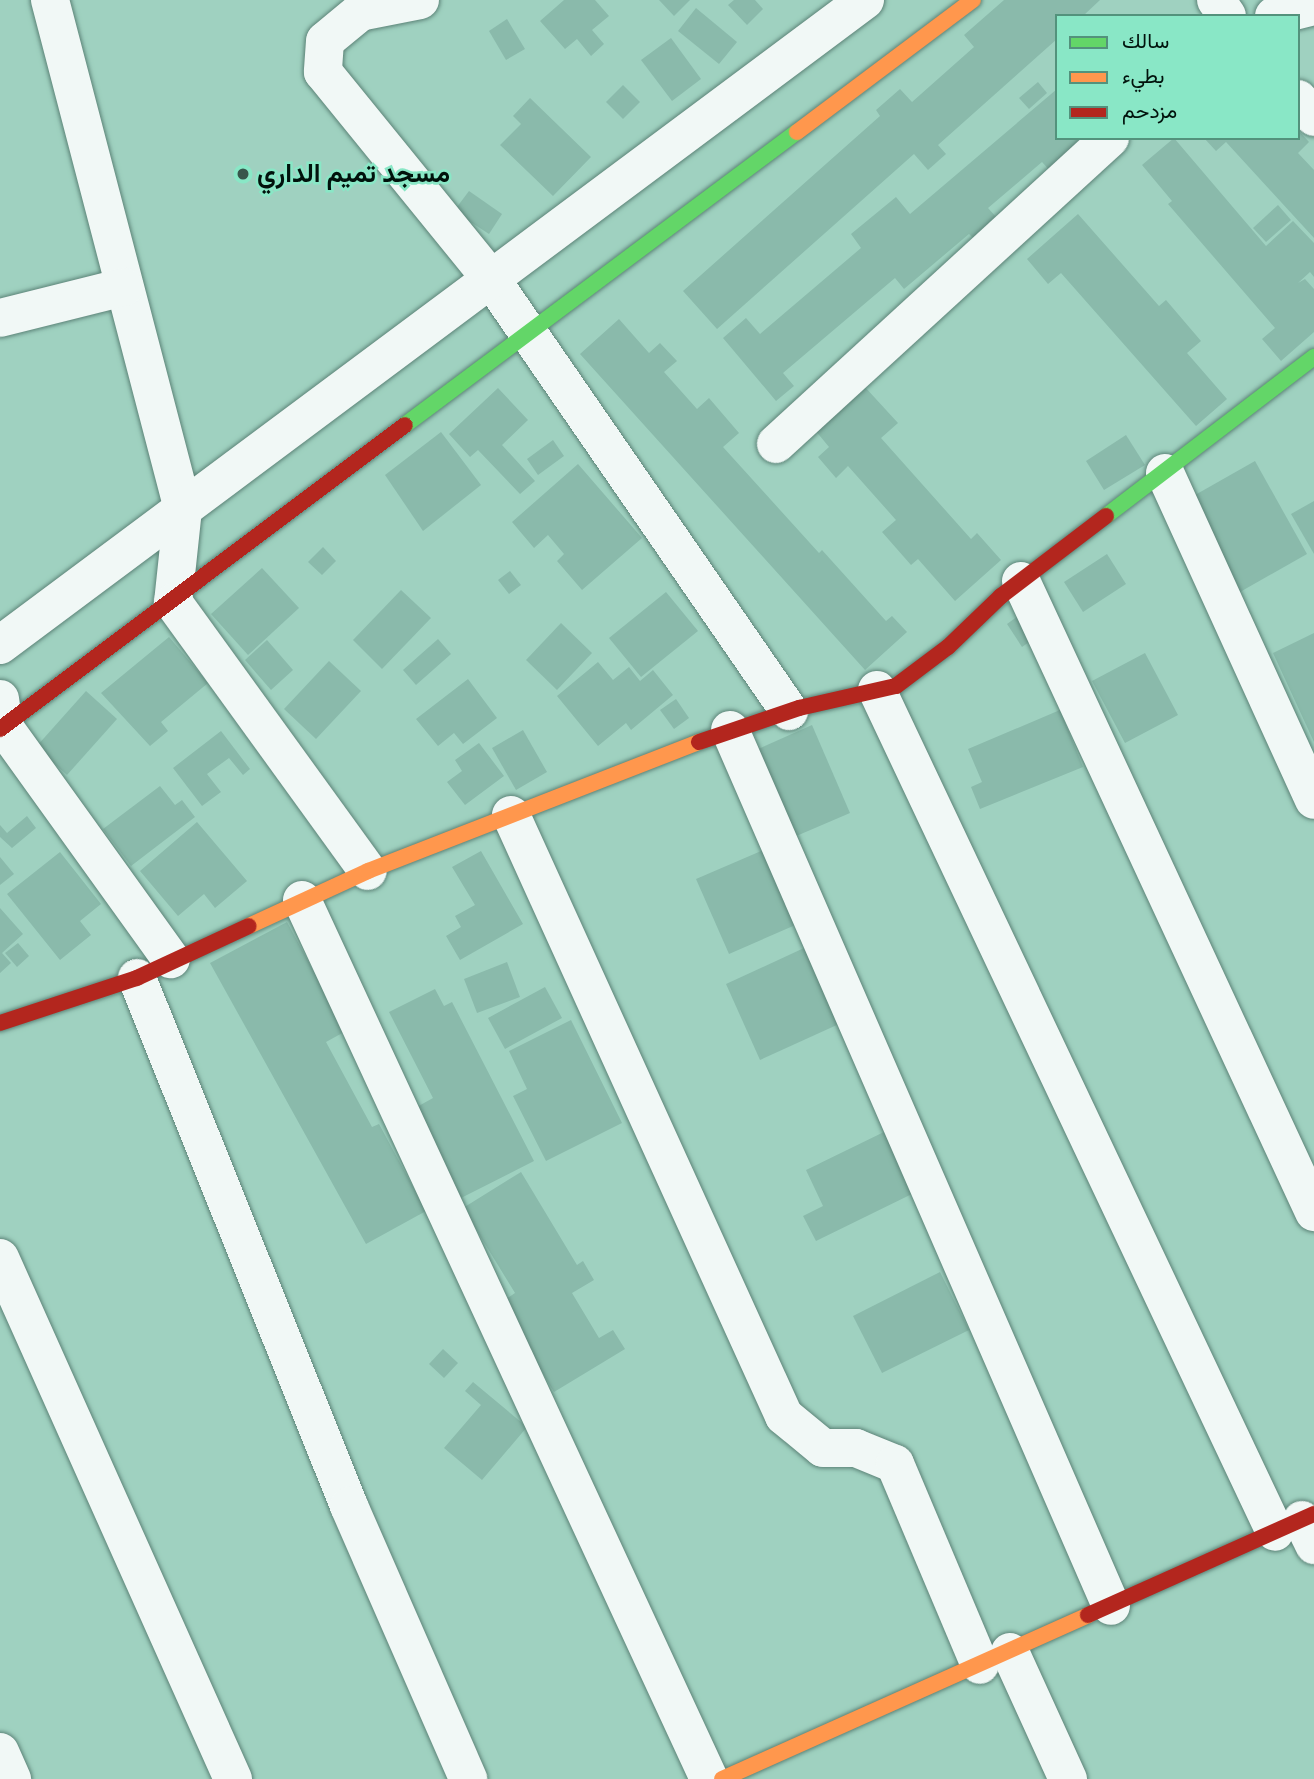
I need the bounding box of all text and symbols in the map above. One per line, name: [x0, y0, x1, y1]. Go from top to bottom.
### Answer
legend: [1055, 14, 1300, 140]
text: سالك: [1122, 28, 1169, 53]
text: بطيء: [1122, 63, 1165, 88]
text: مزدحم: [1122, 98, 1177, 123]
place label: مسجد تميم الداري: [257, 158, 450, 190]
marker: مسجد تميم الداري: [235, 166, 251, 182]

